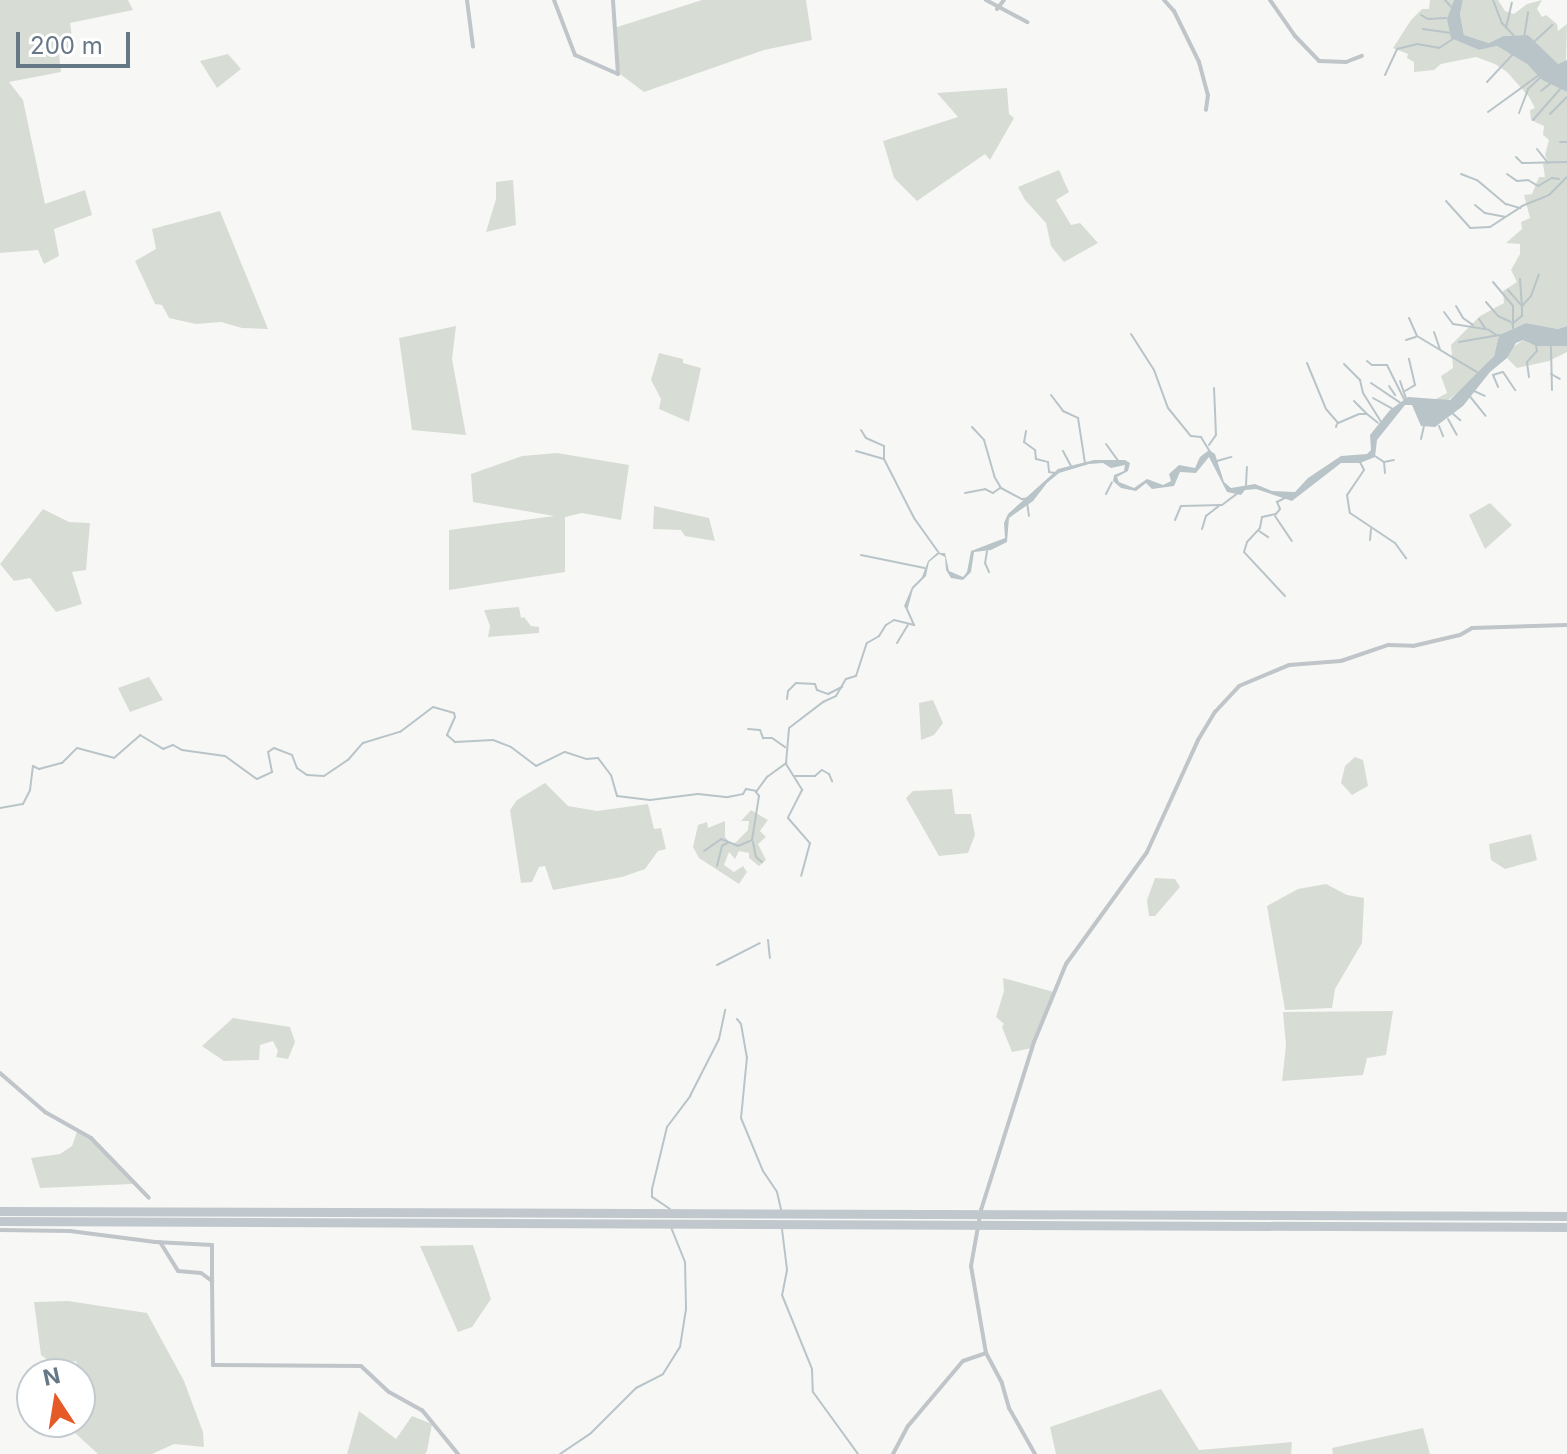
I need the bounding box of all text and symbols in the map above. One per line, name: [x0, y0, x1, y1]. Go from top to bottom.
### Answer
scale bar: [20, 16, 134, 66]
text: 200 m: [30, 31, 103, 60]
north arrow: [16, 1358, 96, 1438]
text: N: [41, 1362, 62, 1391]

